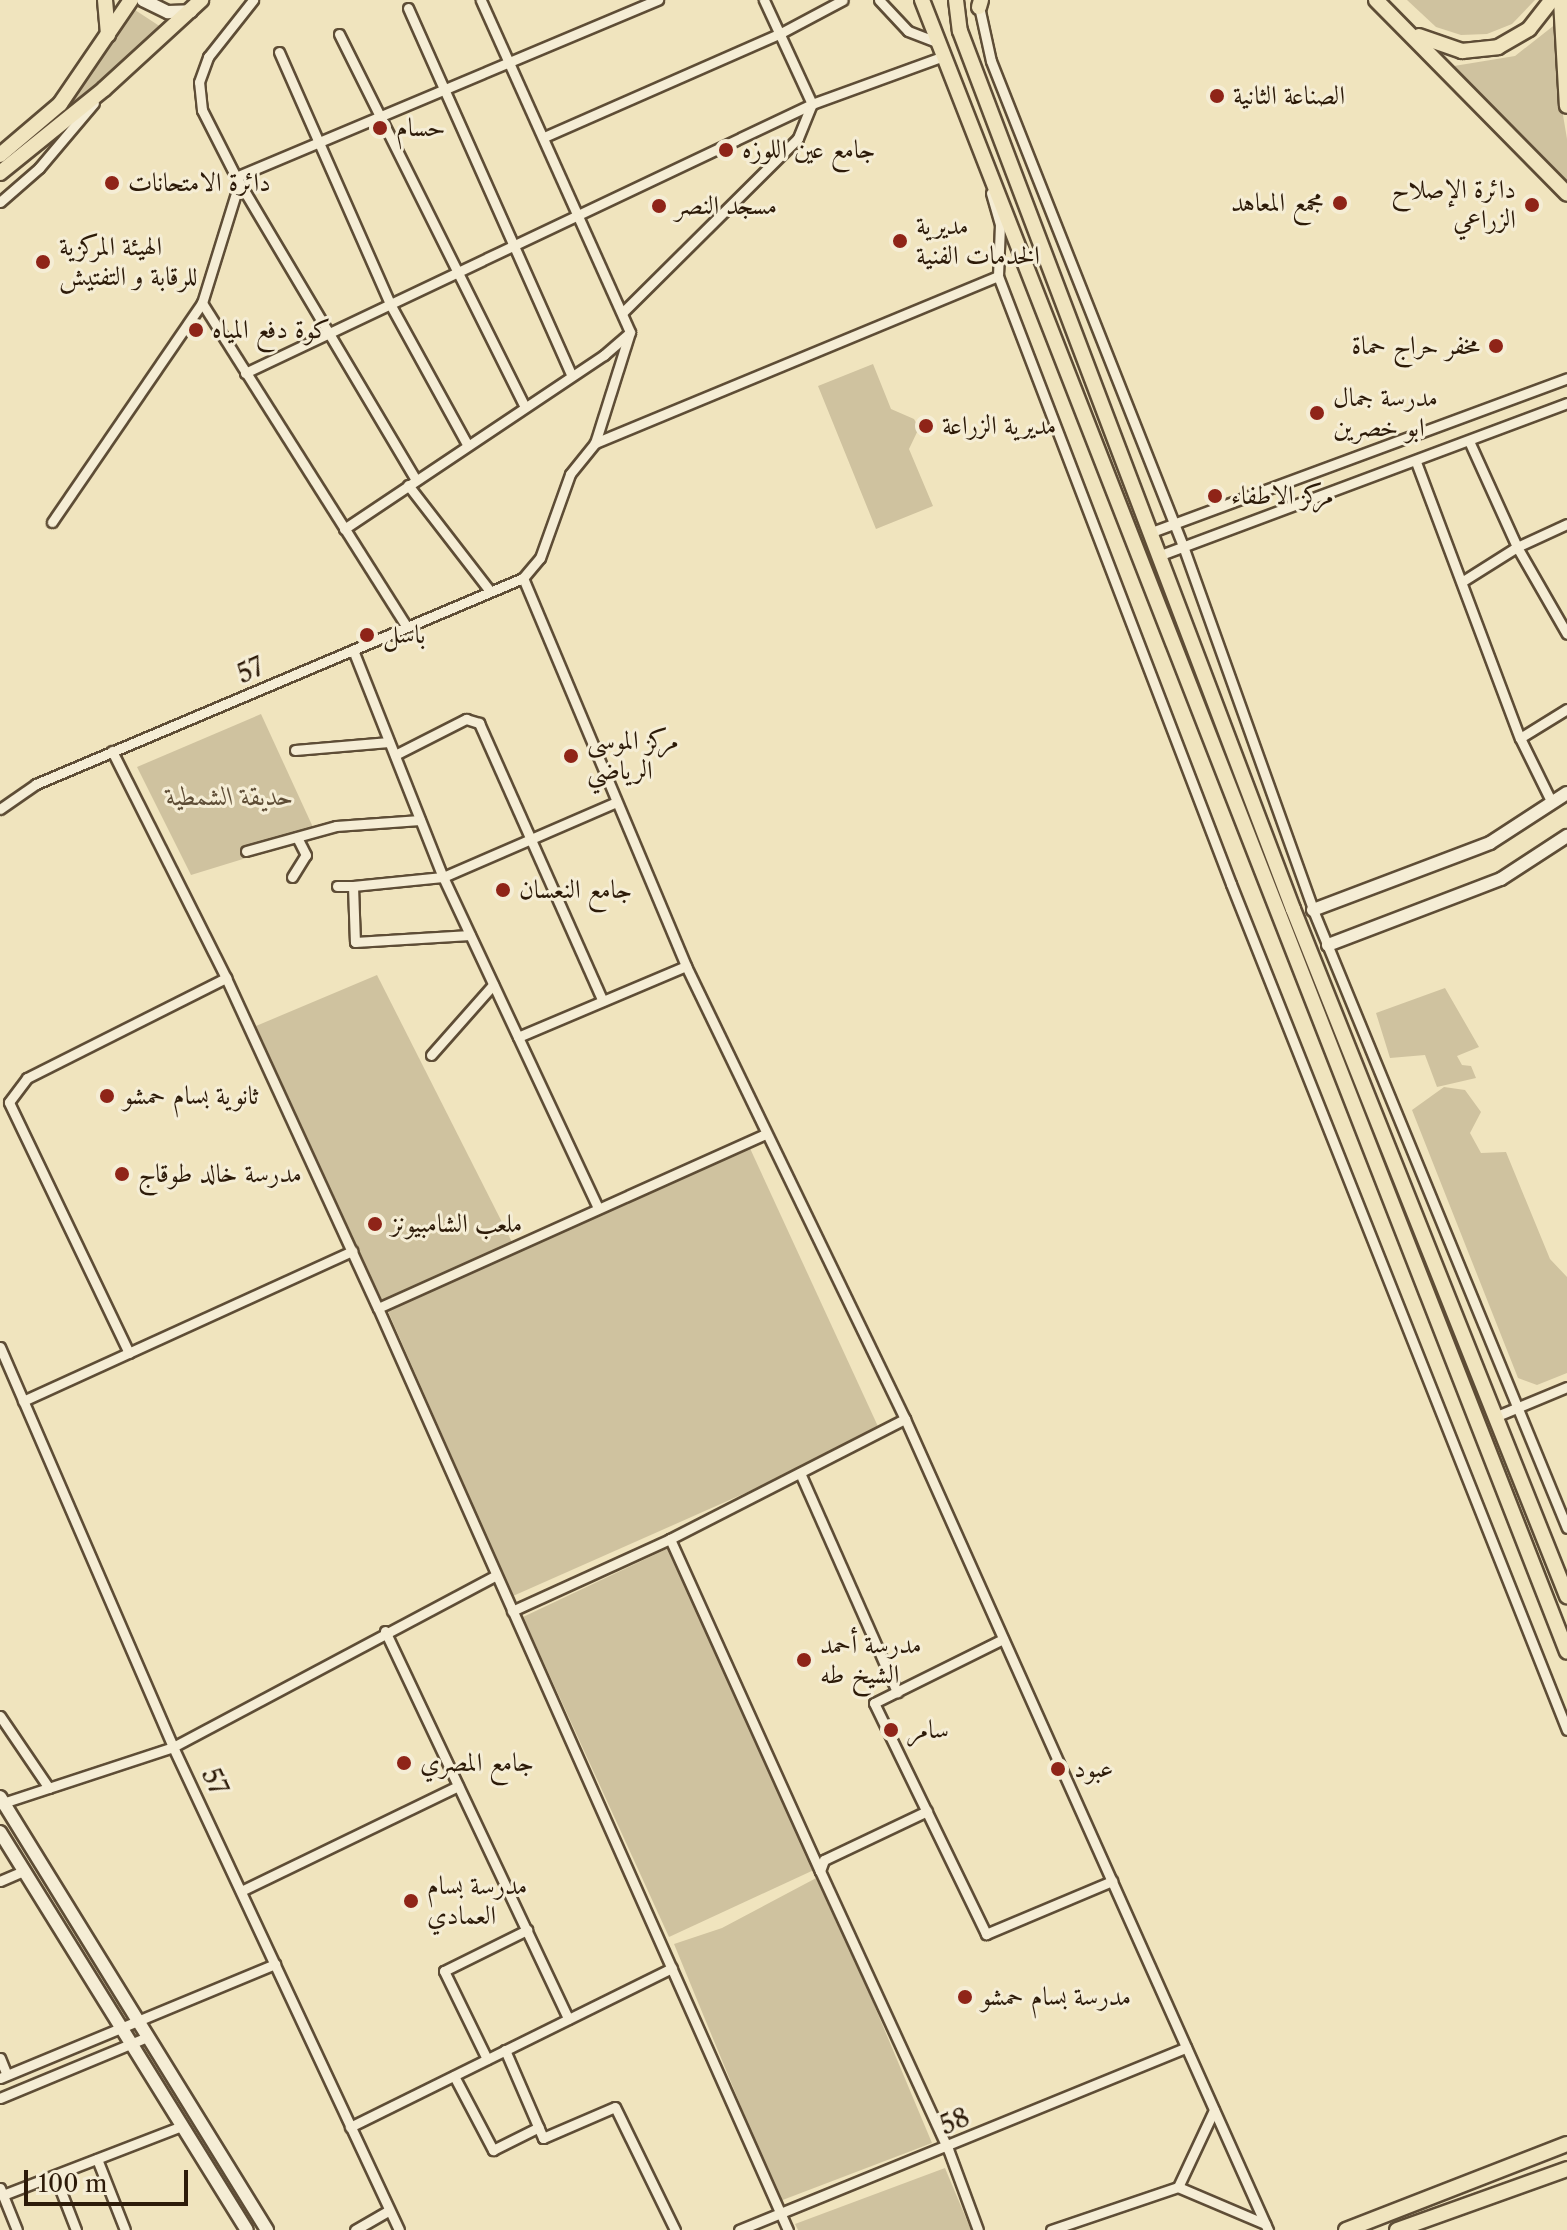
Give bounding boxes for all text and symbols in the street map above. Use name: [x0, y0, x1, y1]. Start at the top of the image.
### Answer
place label: الصناعة الثانية: [1233, 80, 1345, 112]
marker: الصناعة الثانية: [1208, 87, 1226, 105]
place label: حسام: [396, 112, 446, 144]
marker: حسام: [371, 119, 389, 137]
place label: جامع عين اللوزه: [742, 134, 875, 166]
marker: جامع عين اللوزه: [717, 141, 735, 159]
place label: دائرة الامتحانات: [128, 167, 271, 199]
marker: دائرة الامتحانات: [103, 174, 121, 192]
place label: دائرة الإصلاح الزراعي: [1391, 174, 1516, 236]
place label: مجمع المعاهد: [1231, 187, 1324, 219]
place label: مسجد النصر: [675, 190, 777, 222]
marker: مجمع المعاهد: [1331, 194, 1349, 212]
marker: دائرة الإصلاح الزراعي: [1523, 196, 1541, 214]
marker: مسجد النصر: [650, 197, 668, 215]
place label: مديرية الخدمات الفنية: [916, 210, 1040, 272]
place label: الهيئة المركزية للرقابة و التفتيش: [59, 231, 198, 292]
marker: مديرية الخدمات الفنية: [891, 232, 909, 250]
marker: الهيئة المركزية للرقابة و التفتيش: [34, 253, 52, 271]
place label: كوة دفع المياه: [212, 314, 331, 346]
marker: كوة دفع المياه: [187, 321, 205, 339]
place label: مخفر حراج حماة: [1351, 330, 1480, 362]
marker: مخفر حراج حماة: [1487, 337, 1505, 355]
place label: مدرسة جمال ابو خصرين: [1333, 382, 1438, 444]
marker: مدرسة جمال ابو خصرين: [1308, 404, 1326, 422]
place label: مديرية الزراعة: [942, 410, 1056, 442]
marker: مديرية الزراعة: [917, 417, 935, 435]
place label: مركز الاطفاء: [1231, 480, 1334, 512]
marker: مركز الاطفاء: [1206, 487, 1224, 505]
place label: باسل: [383, 619, 425, 651]
marker: باسل: [358, 626, 376, 644]
street label: 57: [232, 651, 270, 691]
place label: مركز الموسى الرياضي: [587, 725, 679, 786]
marker: مركز الموسى الرياضي: [562, 747, 580, 765]
park label: حديقة الشمطية: [166, 781, 294, 813]
place label: جامع النعسان: [519, 874, 632, 906]
marker: جامع النعسان: [494, 881, 512, 899]
place label: ثانوية بسام حمشو: [123, 1080, 259, 1112]
marker: ثانوية بسام حمشو: [98, 1087, 116, 1105]
place label: مدرسة خالد طوقاج: [138, 1158, 302, 1190]
marker: مدرسة خالد طوقاج: [113, 1165, 131, 1183]
place label: ملعب الشامبيونز: [391, 1208, 522, 1240]
marker: ملعب الشامبيونز: [366, 1215, 384, 1233]
place label: مدرسة أحمد الشيخ طه: [820, 1629, 922, 1690]
marker: مدرسة أحمد الشيخ طه: [795, 1651, 813, 1669]
place label: سامر: [907, 1714, 949, 1746]
marker: سامر: [882, 1721, 900, 1739]
place label: جامع المصري: [420, 1747, 534, 1779]
place label: عبود: [1074, 1753, 1113, 1785]
marker: جامع المصري: [395, 1754, 413, 1772]
marker: عبود: [1049, 1760, 1067, 1778]
street label: 57: [194, 1763, 234, 1801]
place label: مدرسة بسام العمادي: [427, 1870, 527, 1932]
marker: مدرسة بسام العمادي: [402, 1892, 420, 1910]
place label: مدرسة بسام حمشو: [981, 1981, 1131, 2013]
marker: مدرسة بسام حمشو: [956, 1988, 974, 2006]
street label: 58: [935, 2102, 975, 2142]
scale bar: [28, 2154, 192, 2204]
text: 100 m: [38, 2169, 107, 2198]

